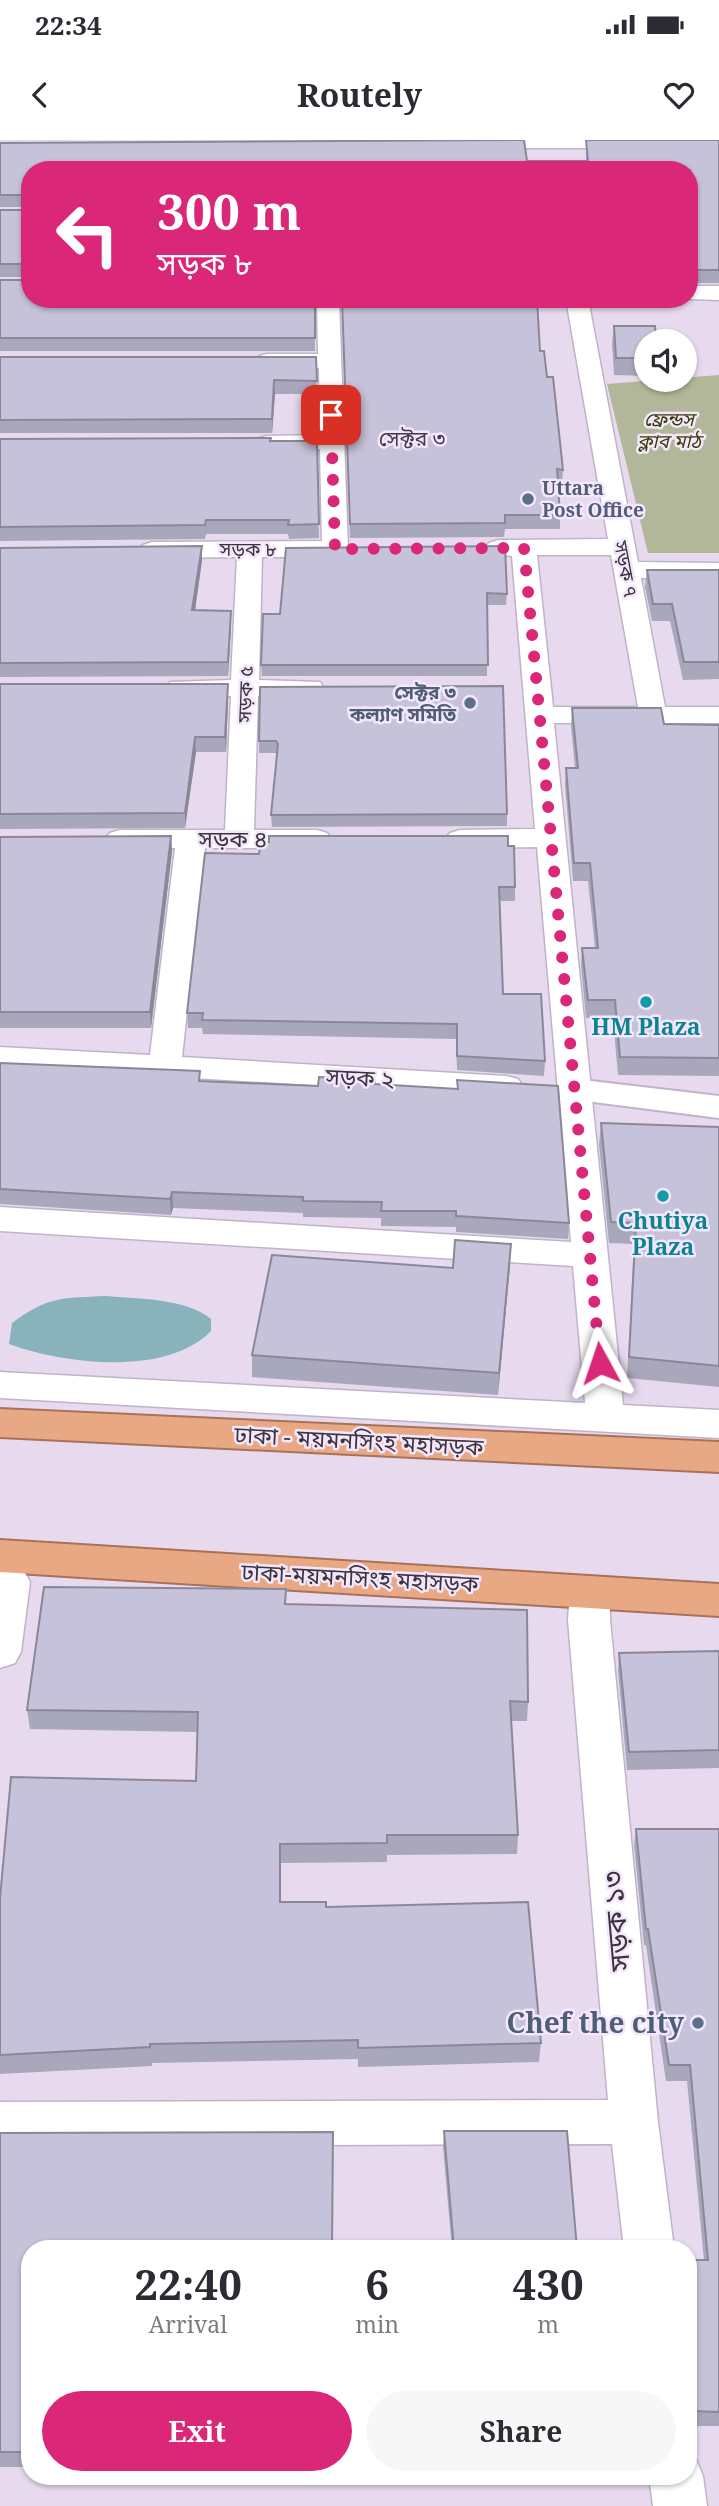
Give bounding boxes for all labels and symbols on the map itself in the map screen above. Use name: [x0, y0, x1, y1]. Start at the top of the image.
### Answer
pin: [301, 385, 361, 445]
park label: ফ্রেন্ডস ক্লাব মাঠ: [637, 406, 704, 454]
district label: সেক্টর ৩: [379, 424, 445, 452]
place label: Uttara Post Office: [542, 475, 644, 523]
marker: Uttara Post Office: [520, 491, 536, 507]
street label: সড়ক ৮: [219, 536, 276, 562]
street label: সড়ক ৭: [608, 538, 644, 599]
street label: সড়ক ৫: [231, 665, 259, 724]
place label: সেক্টর ৩ কল্যাণ সমিতি: [349, 679, 457, 727]
marker: সেক্টর ৩ কল্যাণ সমিতি: [462, 695, 478, 711]
street label: সড়ক ৪: [198, 822, 267, 854]
marker: HM Plaza: [638, 994, 654, 1010]
place label: HM Plaza: [591, 1010, 701, 1042]
street label: সড়ক ২: [324, 1059, 396, 1095]
marker: Chutiya Plaza: [655, 1188, 671, 1204]
place label: Chutiya Plaza: [618, 1204, 708, 1262]
position arrow: [563, 1326, 637, 1400]
street label: ঢাকা - ময়মনসিংহ মহাসড়ক: [233, 1417, 485, 1463]
street label: ঢাকা-ময়মনসিংহ মহাসড়ক: [240, 1555, 480, 1599]
street label: সড়ক ১৩: [592, 1869, 638, 1974]
place label: Chef the city: [506, 2003, 685, 2041]
marker: Chef the city: [690, 2015, 706, 2031]

